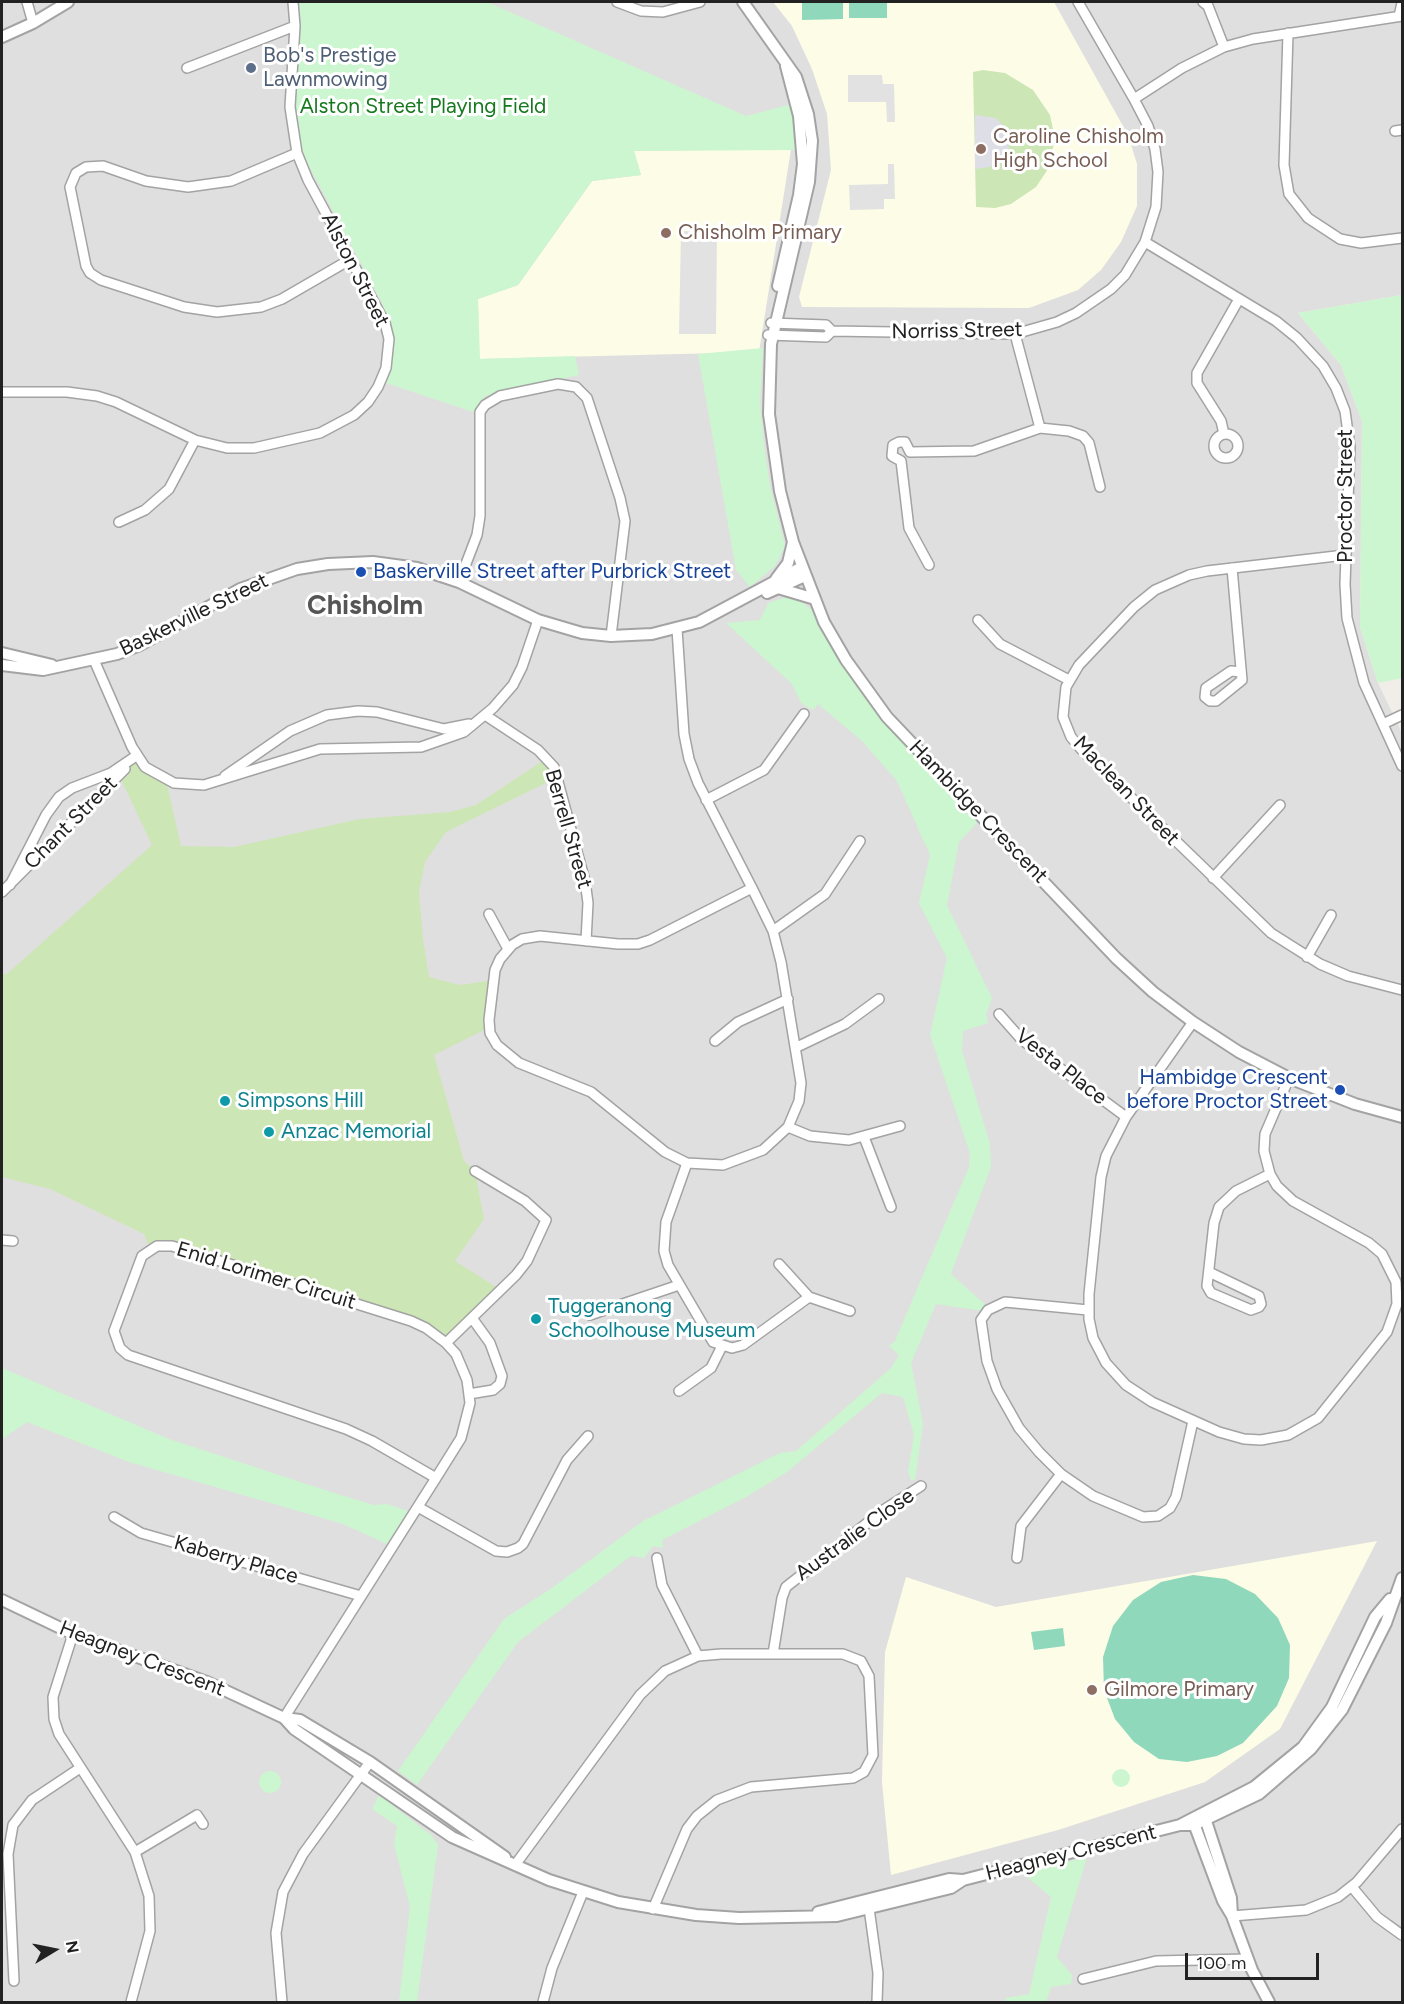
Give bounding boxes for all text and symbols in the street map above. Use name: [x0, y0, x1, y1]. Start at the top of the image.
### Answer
place label: Bob's Prestige Lawnmowing: [263, 43, 397, 93]
marker: Bob's Prestige Lawnmowing: [244, 61, 258, 75]
park label: Alston Street Playing Field: [300, 94, 546, 120]
place label: Caroline Chisholm High School: [993, 124, 1164, 174]
marker: Caroline Chisholm High School: [974, 142, 988, 156]
street label: Alston Street: [316, 209, 394, 331]
place label: Chisholm Primary: [678, 220, 842, 246]
marker: Chisholm Primary: [659, 226, 673, 240]
street label: Norriss Street: [891, 317, 1023, 345]
street label: Proctor Street: [1333, 429, 1359, 563]
place label: Baskerville Street after Purbrick Street: [373, 559, 731, 585]
marker: Baskerville Street after Purbrick Street: [354, 565, 368, 579]
street label: Baskerville Street: [116, 568, 272, 662]
district label: Chisholm: [307, 590, 423, 622]
street label: Maclean Street: [1067, 731, 1185, 851]
street label: Hambidge Crescent: [903, 735, 1053, 889]
street label: Berrell Street: [539, 766, 597, 892]
street label: Chant Street: [19, 771, 123, 875]
street label: Vesta Place: [1010, 1023, 1112, 1111]
place label: Hambidge Crescent before Proctor Street: [1127, 1065, 1328, 1115]
marker: Hambidge Crescent before Proctor Street: [1333, 1083, 1347, 1097]
place label: Simpsons Hill: [237, 1088, 364, 1114]
marker: Simpsons Hill: [218, 1094, 232, 1108]
place label: Anzac Memorial: [281, 1119, 431, 1145]
marker: Anzac Memorial: [262, 1125, 276, 1139]
street label: Enid Lorimer Circuit: [173, 1237, 359, 1315]
place label: Tuggeranong Schoolhouse Museum: [548, 1294, 755, 1344]
marker: Tuggeranong Schoolhouse Museum: [529, 1312, 543, 1326]
street label: Australie Close: [791, 1483, 919, 1587]
street label: Kaberry Place: [171, 1530, 301, 1590]
street label: Heagney Crescent: [56, 1616, 228, 1702]
place label: Gilmore Primary: [1104, 1677, 1254, 1703]
marker: Gilmore Primary: [1085, 1683, 1099, 1697]
street label: Heagney Crescent: [983, 1820, 1159, 1886]
north arrow: [24, 1920, 84, 1980]
text: N: [62, 1939, 83, 1955]
scale bar: [1188, 1941, 1322, 1979]
text: 100 m: [1196, 1952, 1246, 1974]

